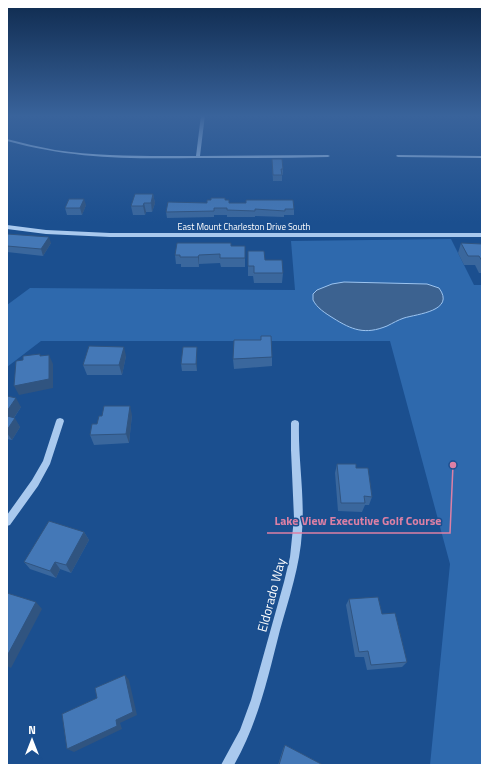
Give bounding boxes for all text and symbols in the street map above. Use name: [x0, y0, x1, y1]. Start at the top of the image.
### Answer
street label: East Mount Charleston Drive South: [178, 220, 311, 233]
callout: Lake View Executive Golf Course: [267, 509, 450, 533]
text: Lake View Executive Golf Course: [275, 511, 442, 530]
street label: Eldorado Way: [252, 556, 290, 634]
north arrow: [12, 720, 52, 760]
text: N: [28, 722, 36, 738]

